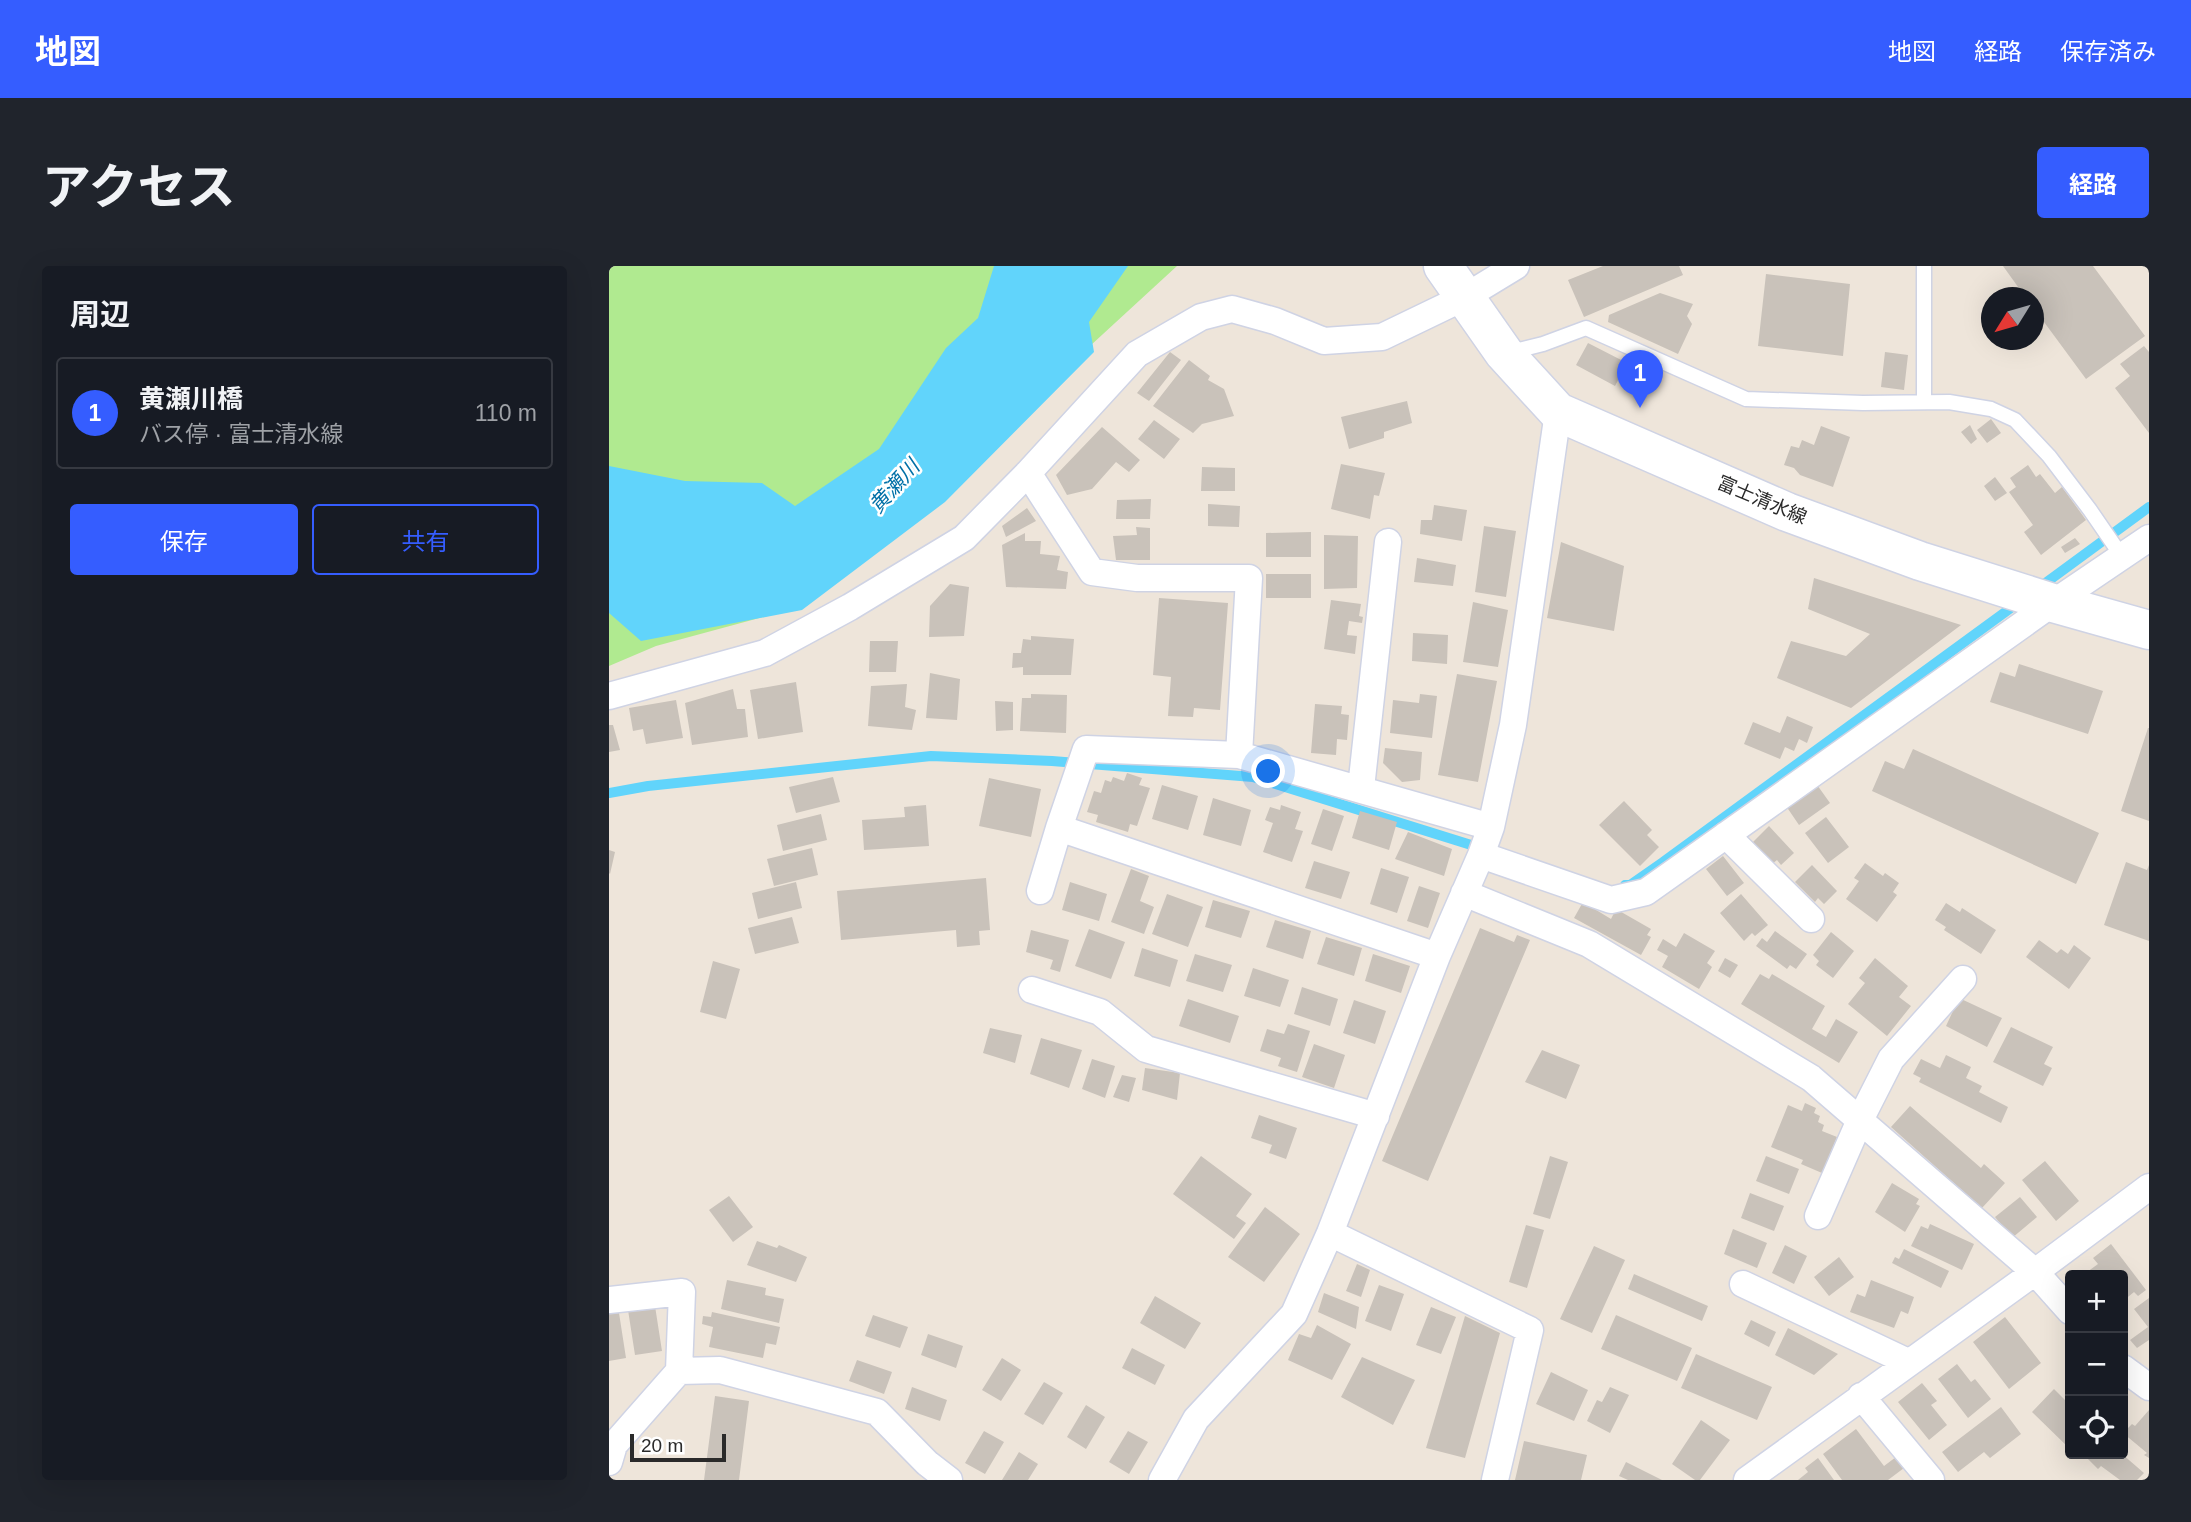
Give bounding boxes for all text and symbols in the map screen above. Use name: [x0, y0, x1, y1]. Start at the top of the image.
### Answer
text: 地図: [35, 33, 101, 70]
text: 地図: [1888, 38, 1936, 65]
text: 経路: [1974, 38, 2022, 65]
text: 保存済み: [2060, 38, 2156, 65]
button: 経路: [2037, 147, 2149, 218]
text: アクセス: [42, 160, 236, 214]
north arrow: [1981, 287, 2044, 350]
text: 周辺: [70, 298, 130, 331]
pin: 1: [1617, 350, 1663, 408]
text: 黄瀬川橋: [139, 384, 243, 414]
text: 1: [89, 400, 101, 426]
text: 110 m: [475, 400, 537, 426]
text: バス停 · 富士清水線: [139, 421, 343, 447]
water label: 黄瀬川: [864, 453, 925, 517]
street label: 富士清水線: [1714, 472, 1810, 528]
button: 保存: [70, 504, 298, 575]
button: 共有: [312, 504, 539, 575]
your location: [1251, 754, 1285, 788]
map controls: [2065, 1270, 2128, 1459]
button: +: [2065, 1270, 2128, 1333]
button: −: [2065, 1333, 2128, 1396]
button: locate: [2065, 1396, 2128, 1459]
scale bar: [630, 1431, 726, 1463]
text: 20 m: [641, 1435, 683, 1456]

